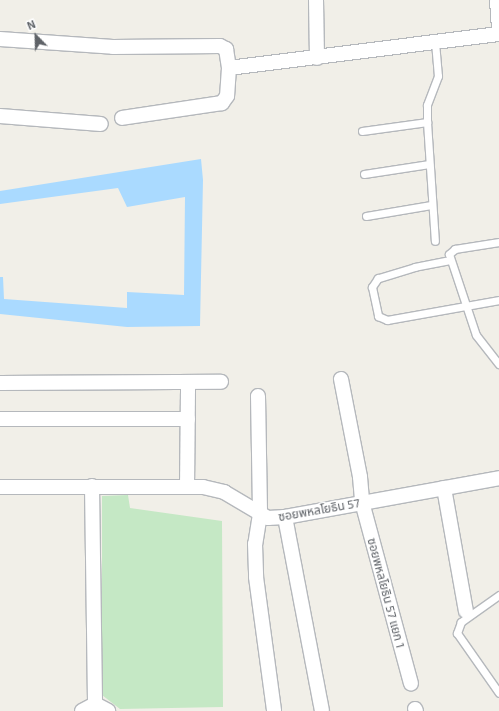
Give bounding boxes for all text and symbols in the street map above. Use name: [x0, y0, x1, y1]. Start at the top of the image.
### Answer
north arrow: [16, 16, 56, 56]
text: N: [25, 17, 37, 32]
street label: ซอยพหลโยธิน 57: [277, 496, 361, 524]
street label: ซอยพหลโยธิน 57 แยก 1: [364, 536, 408, 650]

